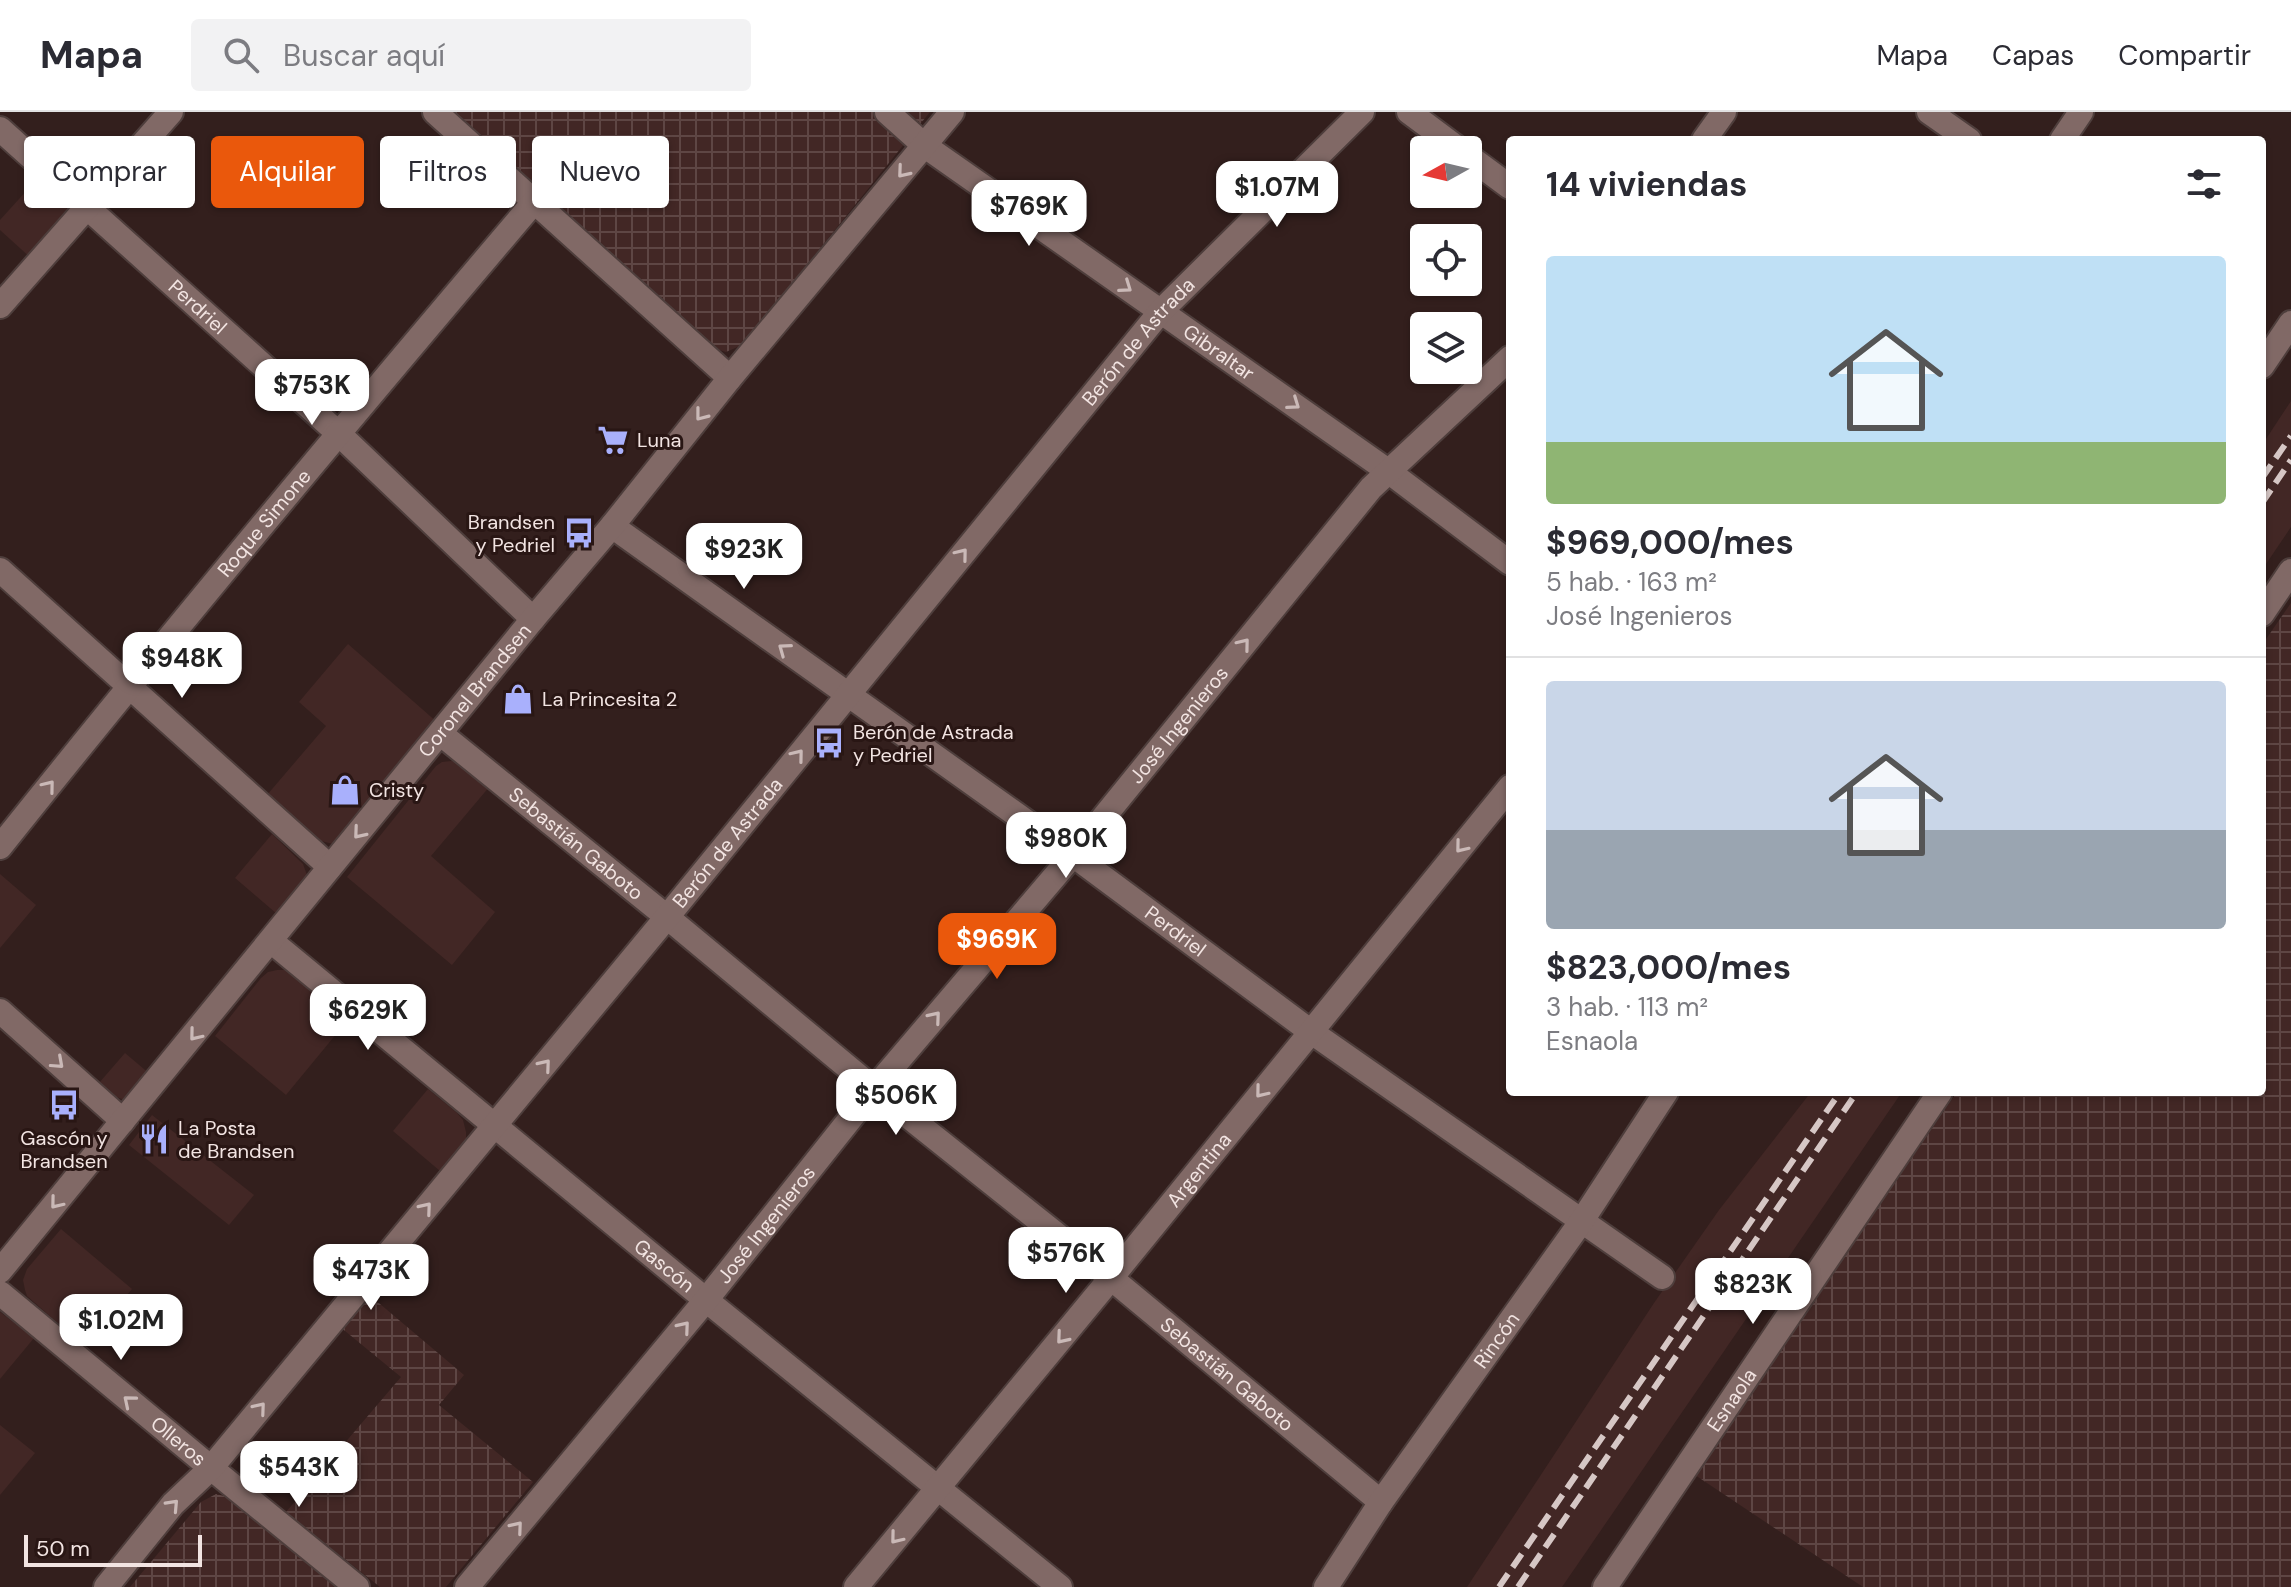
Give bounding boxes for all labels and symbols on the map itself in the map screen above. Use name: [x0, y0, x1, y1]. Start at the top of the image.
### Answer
north arrow: [1410, 136, 1482, 208]
pin: $1.07M: [1212, 161, 1342, 229]
one-way arrow: [898, 163, 913, 177]
pin: $769K: [973, 180, 1085, 248]
street label: Berón de Astrada: [1076, 272, 1200, 411]
street label: Perdriel: [163, 274, 233, 340]
one-way arrow: [1118, 277, 1132, 292]
street label: Gibraltar: [1178, 318, 1260, 386]
pin: $753K: [256, 359, 368, 427]
one-way arrow: [1285, 394, 1299, 409]
one-way arrow: [696, 406, 710, 421]
supermarket icon: Luna: [596, 423, 630, 457]
place label: Luna: [637, 427, 681, 453]
street label: Roque Simone: [212, 464, 317, 582]
place label: Brandsen y Pedriel: [468, 509, 555, 558]
bus stop icon: Brandsen y Pedriel: [562, 516, 596, 550]
pin: $923K: [688, 523, 800, 591]
one-way arrow: [952, 548, 967, 563]
street label: Coronel Brandsen: [412, 618, 537, 762]
pin: $948K: [126, 632, 238, 700]
one-way arrow: [1234, 639, 1249, 653]
one-way arrow: [778, 644, 792, 659]
street label: José Ingenieros: [1123, 661, 1234, 789]
shop icon: La Princesita 2: [501, 682, 535, 716]
place label: La Princesita 2: [542, 686, 677, 712]
place label: Berón de Astrada y Pedriel: [853, 719, 1014, 768]
bus stop icon: Berón de Astrada y Pedriel: [812, 726, 846, 760]
one-way arrow: [788, 750, 803, 764]
street label: Berón de Astrada: [667, 772, 788, 913]
shop icon: Cristy: [328, 773, 362, 807]
place label: Cristy: [369, 777, 424, 803]
one-way arrow: [39, 780, 53, 795]
street label: Sebastián Gaboto: [504, 781, 649, 906]
pin: $980K: [1010, 812, 1122, 880]
one-way arrow: [354, 824, 369, 838]
one-way arrow: [1456, 838, 1470, 853]
street label: Perdriel: [1140, 900, 1211, 962]
pin: $969K: [941, 913, 1053, 981]
pin: $629K: [312, 984, 424, 1052]
one-way arrow: [926, 1011, 940, 1026]
one-way arrow: [190, 1025, 204, 1040]
one-way arrow: [49, 1053, 64, 1068]
one-way arrow: [535, 1060, 550, 1074]
pin: $506K: [840, 1069, 952, 1137]
one-way arrow: [1256, 1083, 1270, 1098]
bus stop icon: Gascón y Brandsen: [47, 1088, 81, 1122]
place label: La Posta de Brandsen: [178, 1115, 294, 1164]
restaurant icon: La Posta de Brandsen: [137, 1122, 171, 1156]
place label: Gascón y Brandsen: [20, 1125, 108, 1174]
street label: Argentina: [1161, 1127, 1237, 1213]
street label: José Ingenieros: [711, 1160, 821, 1289]
one-way arrow: [51, 1194, 66, 1208]
one-way arrow: [416, 1203, 431, 1217]
pin: $576K: [1010, 1227, 1122, 1295]
street label: Gascón: [629, 1233, 700, 1298]
pin: $473K: [315, 1244, 427, 1312]
pin: $823K: [1697, 1258, 1809, 1326]
pin: $1.02M: [56, 1294, 186, 1362]
street label: Rincón: [1468, 1307, 1525, 1373]
street label: Sebastián Gaboto: [1155, 1311, 1299, 1437]
one-way arrow: [674, 1322, 689, 1337]
one-way arrow: [1057, 1328, 1072, 1343]
street label: Esnaola: [1701, 1363, 1762, 1437]
one-way arrow: [124, 1396, 138, 1411]
one-way arrow: [250, 1403, 265, 1418]
street label: Olleros: [145, 1410, 212, 1472]
pin: $543K: [243, 1441, 355, 1509]
one-way arrow: [164, 1499, 178, 1514]
one-way arrow: [507, 1522, 522, 1536]
one-way arrow: [891, 1529, 906, 1543]
scale bar: [24, 1531, 202, 1567]

